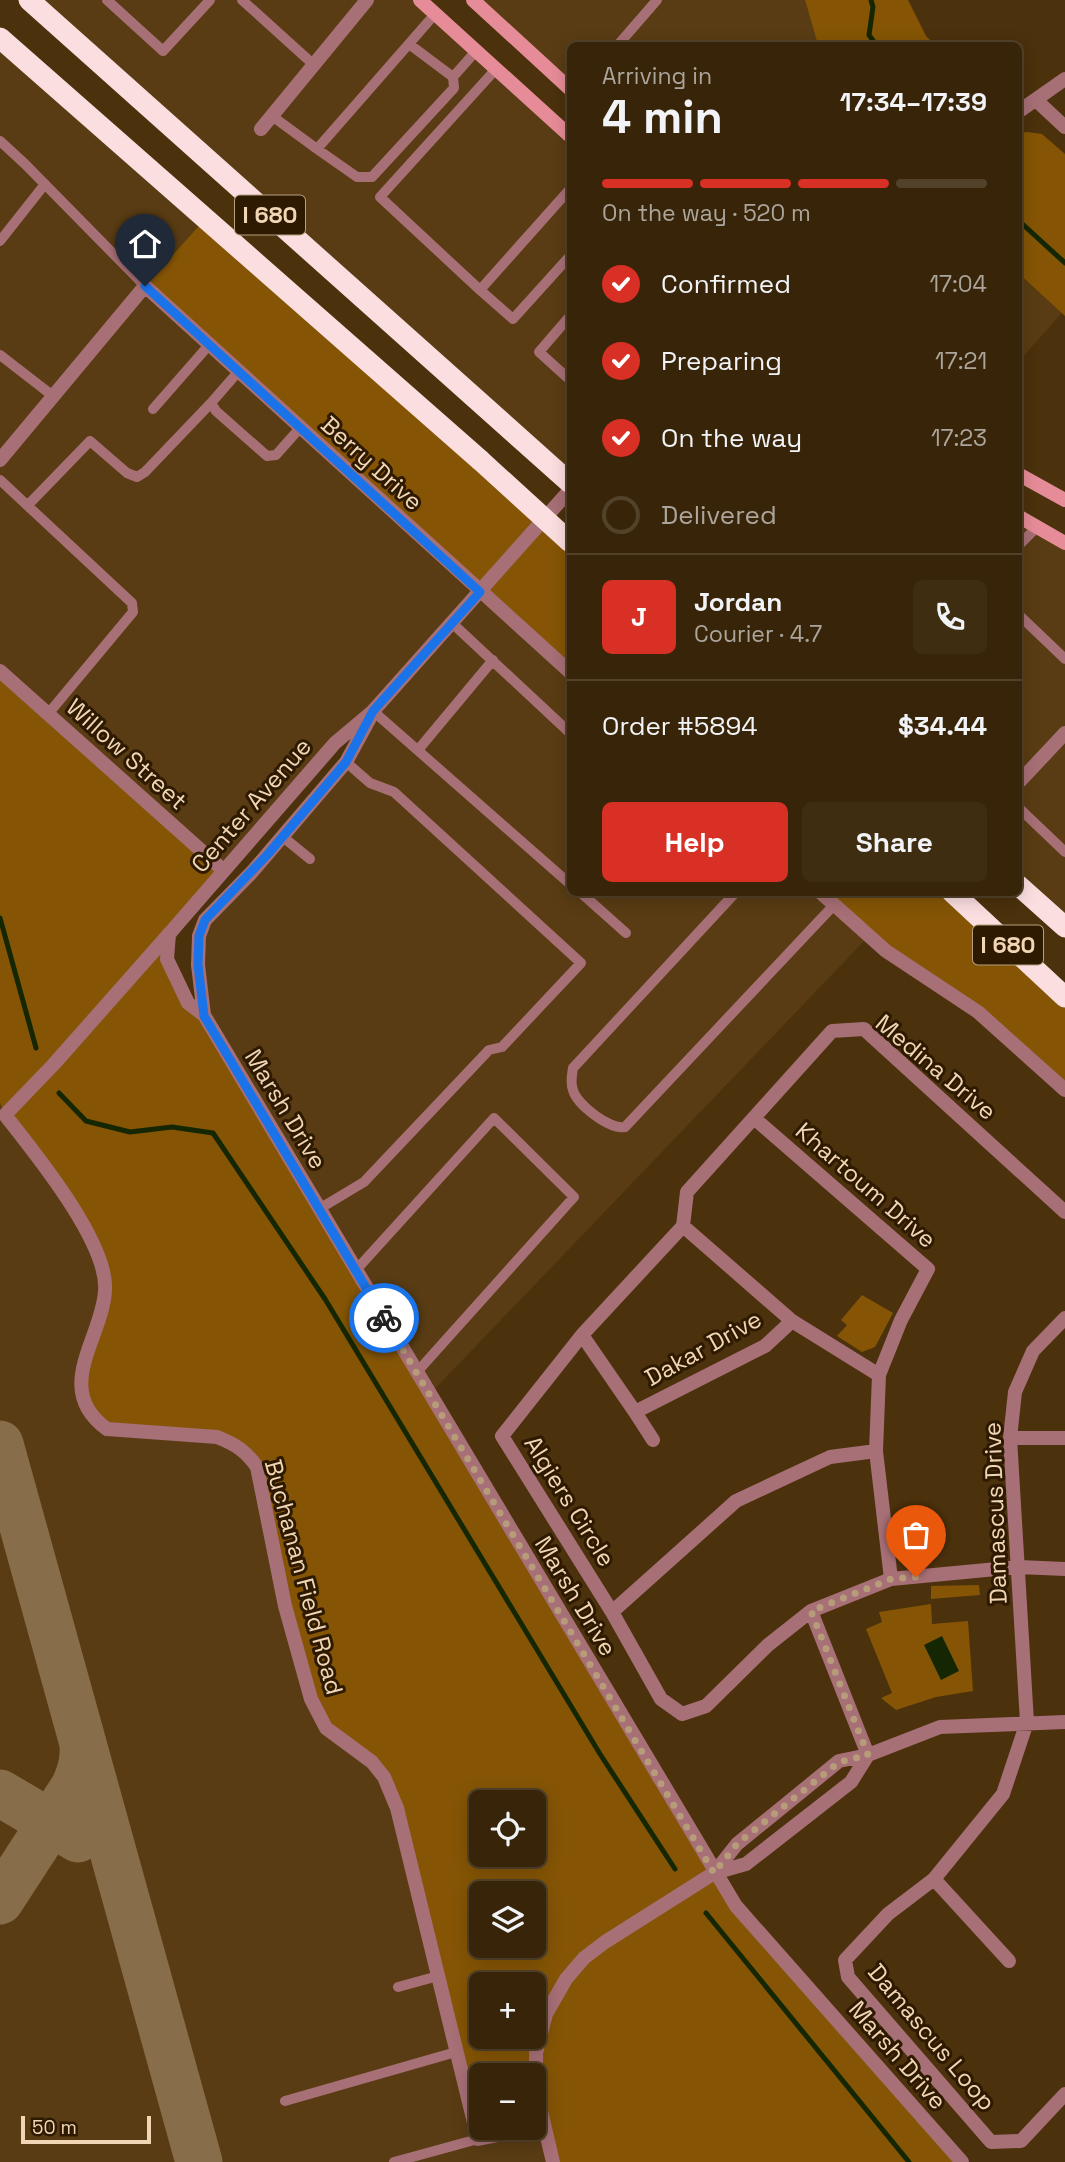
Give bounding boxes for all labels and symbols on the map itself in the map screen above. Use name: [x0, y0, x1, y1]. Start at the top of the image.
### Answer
road number: I 680: [235, 196, 305, 234]
pin: [115, 214, 175, 286]
street label: Berry Drive: [315, 409, 429, 517]
street label: Willow Street: [60, 692, 194, 816]
street label: Center Avenue: [184, 731, 318, 879]
road number: I 680: [973, 926, 1043, 964]
street label: Medina Drive: [869, 1007, 1003, 1127]
street label: Marsh Drive: [238, 1043, 334, 1175]
street label: Khartoum Drive: [789, 1115, 943, 1255]
courier: [349, 1283, 419, 1353]
street label: Dakar Drive: [639, 1303, 767, 1393]
street label: Damascus Drive: [976, 1421, 1014, 1605]
street label: Algiers Circle: [518, 1430, 622, 1572]
street label: Buchanan Field Road: [258, 1456, 350, 1698]
pin: [886, 1505, 946, 1577]
street label: Marsh Drive: [528, 1530, 624, 1662]
street label: Damascus Loop: [861, 1957, 1003, 2117]
street label: Marsh Drive: [842, 1994, 954, 2116]
scale bar: [21, 2113, 150, 2145]

